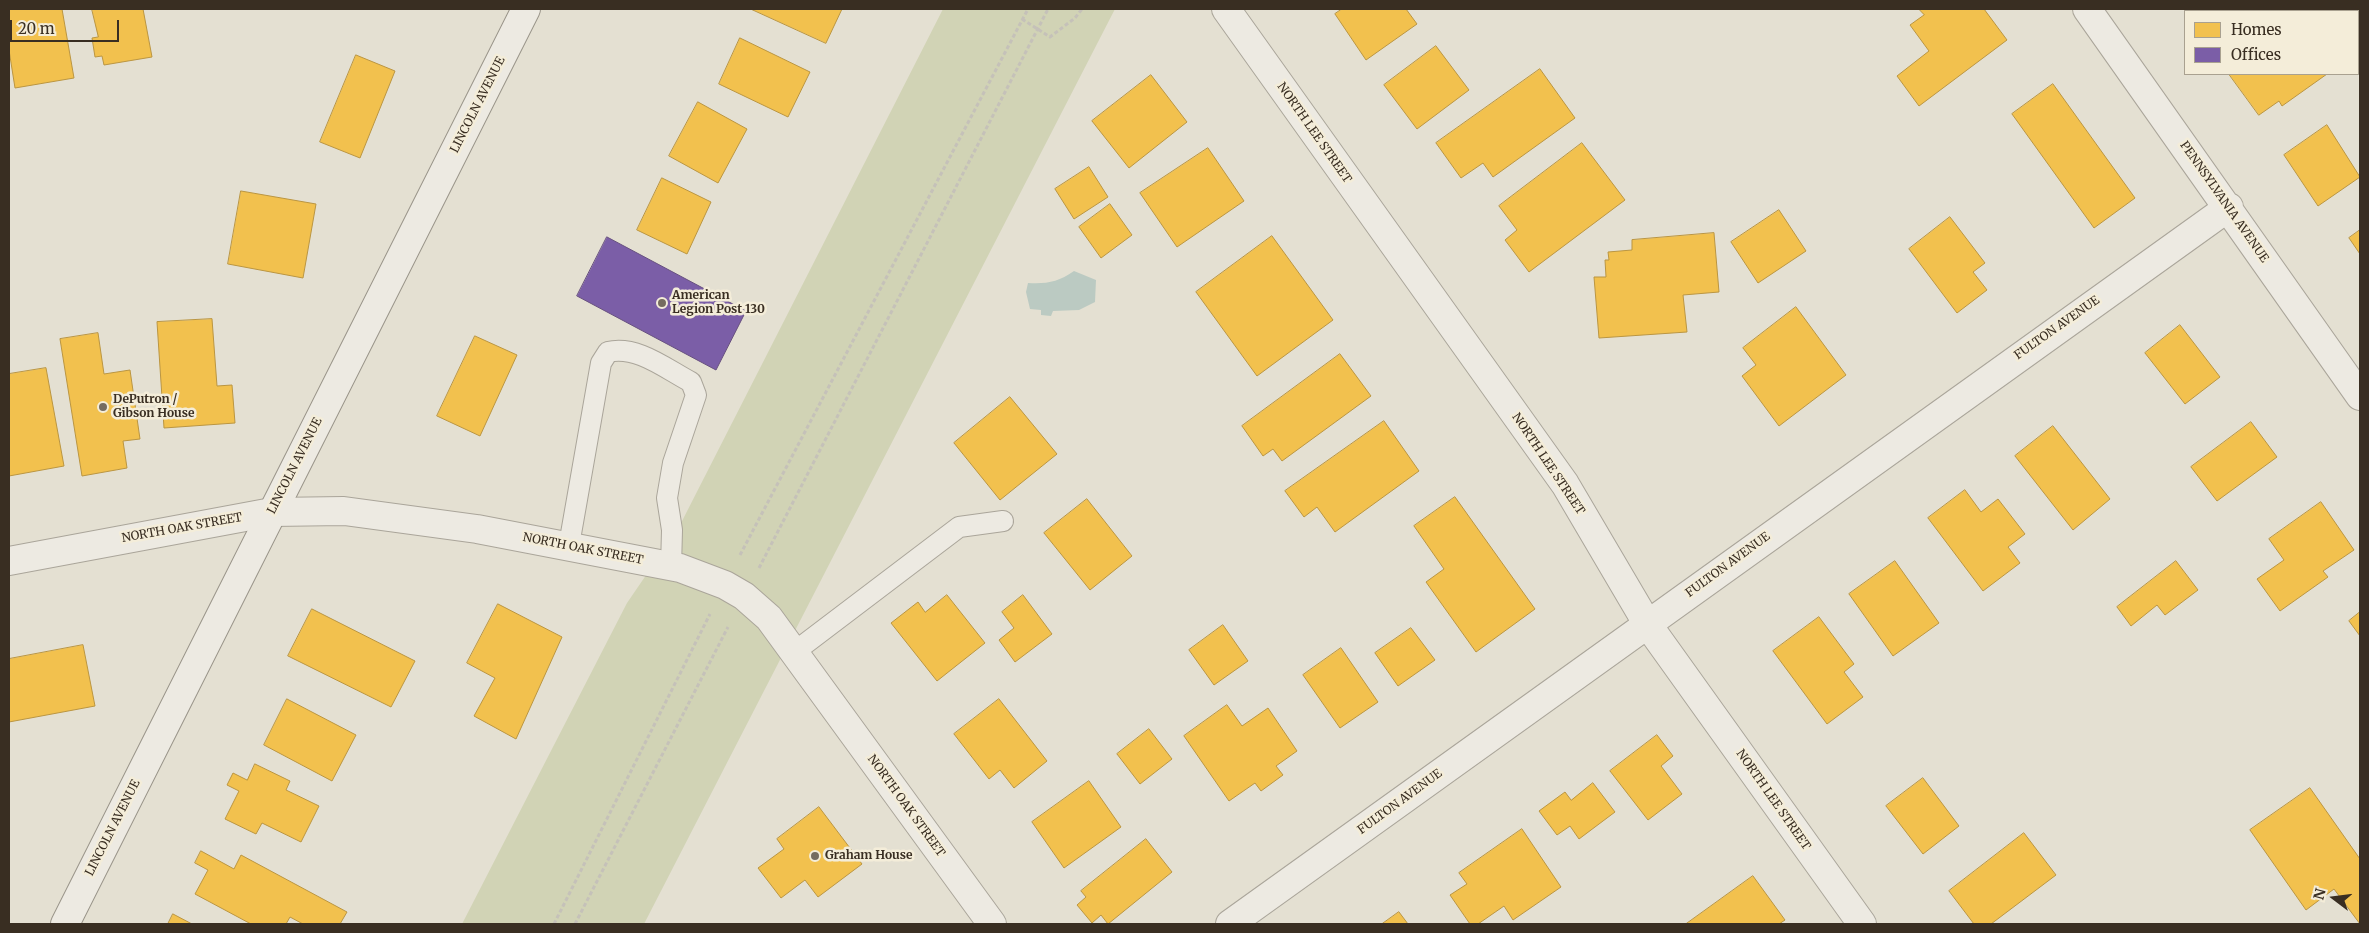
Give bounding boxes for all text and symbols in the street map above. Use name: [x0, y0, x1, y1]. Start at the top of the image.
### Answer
scale bar: [12, 10, 121, 42]
legend: [2184, 10, 2359, 75]
text: 20 m: [18, 19, 55, 38]
text: Homes: [2231, 20, 2282, 39]
text: Offices: [2231, 45, 2281, 64]
street label: LINCOLN AVENUE: [448, 55, 508, 155]
street label: NORTH LEE STREET: [1274, 80, 1354, 186]
street label: PENNSYLVANIA AVENUE: [2177, 139, 2271, 265]
place label: American Legion Post 130: [672, 289, 765, 317]
street label: FULTON AVENUE: [2012, 293, 2102, 363]
marker: American Legion Post 130: [656, 297, 668, 309]
place label: DePutron / Gibson House: [113, 393, 194, 421]
marker: DePutron / Gibson House: [97, 401, 109, 413]
street label: NORTH LEE STREET: [1509, 410, 1587, 518]
street label: LINCOLN AVENUE: [265, 416, 325, 516]
street label: NORTH OAK STREET: [121, 510, 243, 546]
street label: NORTH OAK STREET: [522, 530, 644, 568]
street label: FULTON AVENUE: [1683, 530, 1773, 600]
street label: NORTH LEE STREET: [1733, 747, 1813, 853]
street label: NORTH OAK STREET: [864, 752, 948, 860]
street label: FULTON AVENUE: [1355, 767, 1445, 837]
street label: LINCOLN AVENUE: [83, 778, 143, 878]
place label: Graham House: [825, 849, 912, 863]
marker: Graham House: [809, 850, 821, 862]
north arrow: [2309, 873, 2359, 923]
text: N: [2309, 886, 2330, 902]

